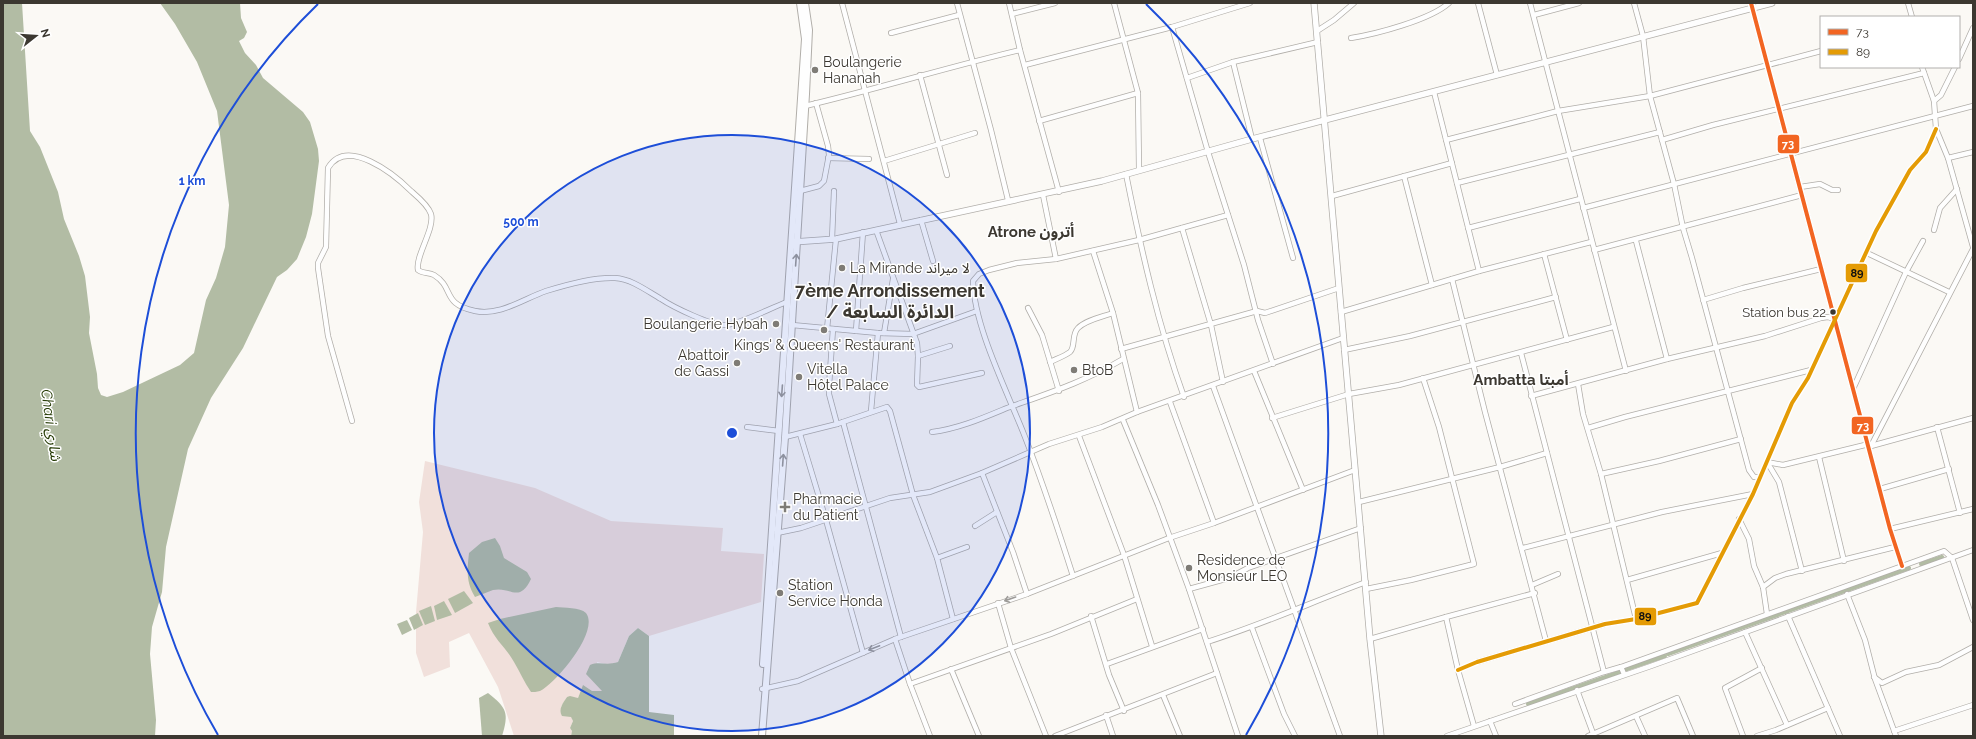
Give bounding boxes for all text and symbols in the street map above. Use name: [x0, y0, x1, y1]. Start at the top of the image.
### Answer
north arrow: [16, 16, 56, 56]
legend: [1820, 16, 1960, 68]
text: 73: [1856, 25, 1869, 39]
text: N: [38, 27, 53, 39]
text: 89: [1856, 45, 1870, 59]
place label: Boulangerie Hananah: [823, 54, 902, 86]
marker: Boulangerie Hananah: [810, 65, 820, 75]
line badge: 73: [1777, 134, 1800, 154]
text: 73: [1782, 138, 1794, 151]
text: 1 km: [179, 174, 205, 188]
text: 500 m: [503, 215, 539, 229]
district label: Atrone أترون: [988, 222, 1074, 241]
one-way arrow: [792, 254, 800, 267]
place label: La Mirande لا ميراند: [850, 260, 970, 277]
marker: La Mirande لا ميراند: [837, 263, 847, 273]
line badge: 89: [1845, 263, 1868, 283]
text: 89: [1850, 267, 1864, 280]
district label: 7ème Arrondissement / الدائرة السابعة: [795, 280, 985, 323]
place label: Station bus 22: [1742, 305, 1826, 320]
marker: Station bus 22: [1828, 307, 1838, 317]
place label: Boulangerie Hybah: [643, 316, 768, 332]
marker: Boulangerie Hybah: [771, 319, 781, 329]
marker: Kings' & Queens' Restaurant: [819, 325, 829, 335]
place label: Kings' & Queens' Restaurant: [734, 337, 915, 353]
place label: Abattoir de Gassi: [674, 347, 729, 379]
marker: Abattoir de Gassi: [732, 358, 742, 368]
place label: Vitella Hôtel Palace: [807, 361, 889, 393]
place label: BtoB: [1082, 362, 1113, 378]
marker: BtoB: [1069, 365, 1079, 375]
district label: Ambatta أمبتا: [1473, 370, 1569, 389]
marker: Vitella Hôtel Palace: [794, 372, 804, 382]
one-way arrow: [778, 384, 785, 397]
water label: Chari شاري: [35, 388, 65, 463]
line badge: 73: [1851, 416, 1874, 435]
text: 73: [1857, 420, 1869, 433]
centre of rings: [725, 426, 739, 440]
one-way arrow: [779, 454, 786, 467]
place label: Pharmacie du Patient: [793, 491, 862, 523]
marker: Pharmacie du Patient: [780, 502, 790, 512]
place label: Residence de Monsieur LEO: [1197, 552, 1287, 584]
marker: Residence de Monsieur LEO: [1184, 563, 1194, 573]
place label: Station Service Honda: [788, 577, 883, 609]
marker: Station Service Honda: [775, 588, 785, 598]
one-way arrow: [1004, 596, 1016, 604]
line badge: 89: [1634, 607, 1657, 626]
text: 89: [1638, 610, 1652, 623]
one-way arrow: [869, 645, 881, 653]

